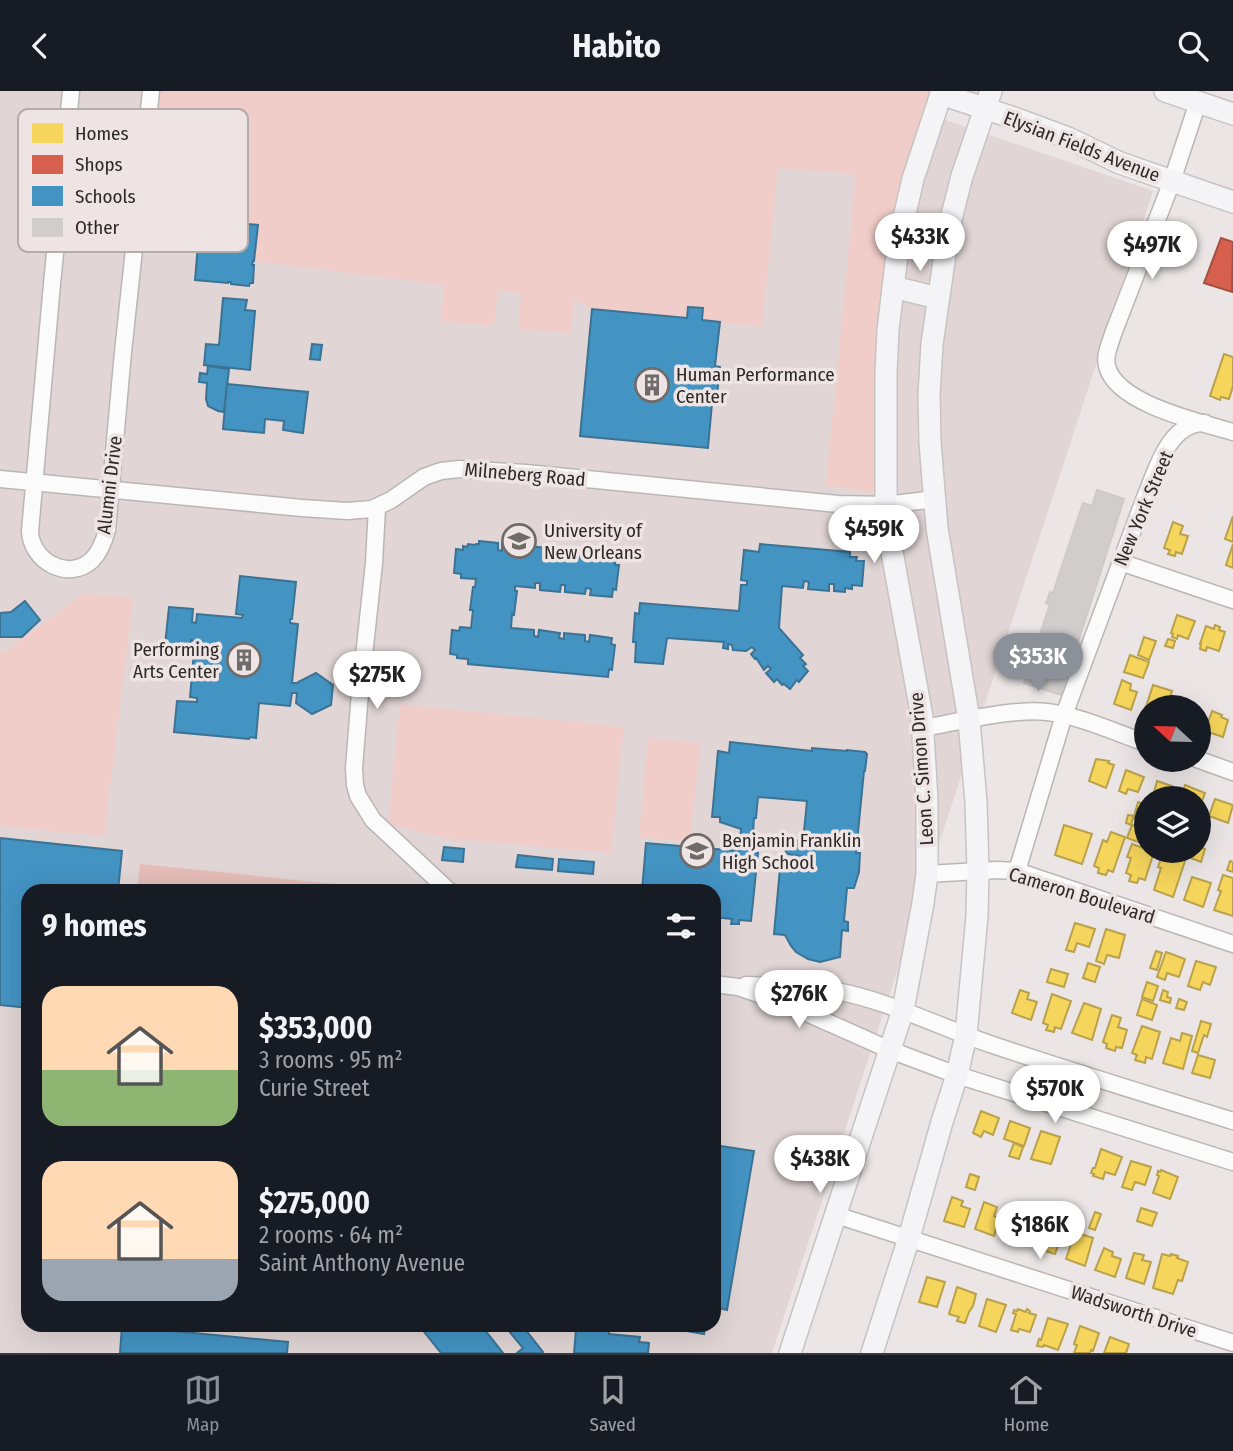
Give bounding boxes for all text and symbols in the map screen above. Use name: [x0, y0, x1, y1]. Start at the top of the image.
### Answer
icon: back: [21, 27, 59, 65]
text: Habito: [572, 27, 661, 65]
icon: search: [1174, 27, 1212, 65]
street label: Elysian Fields Avenue: [1001, 106, 1163, 187]
legend: [18, 109, 248, 252]
text: Homes: [75, 122, 129, 145]
text: Shops: [75, 153, 123, 176]
text: Schools: [75, 185, 136, 208]
pin: $433K: [871, 213, 969, 273]
text: Other: [75, 216, 120, 239]
pin: $497K: [1103, 221, 1201, 281]
text: $433K: [891, 222, 949, 250]
text: $497K: [1123, 230, 1181, 258]
place label: Human Performance Center: [676, 363, 835, 408]
building icon: Human Performance Center: [633, 366, 671, 404]
street label: Alumni Drive: [92, 434, 127, 536]
street label: New York Street: [1109, 446, 1178, 569]
street label: Milneberg Road: [464, 458, 586, 491]
pin: $459K: [825, 505, 923, 565]
text: $459K: [844, 514, 904, 542]
place label: University of New Orleans: [544, 519, 643, 564]
school or university icon: University of New Orleans: [500, 522, 538, 560]
pin: $353K: [989, 633, 1087, 693]
place label: Performing Arts Center: [133, 638, 219, 683]
building icon: Performing Arts Center: [225, 641, 263, 679]
text: $353K: [1009, 642, 1067, 670]
pin: $275K: [328, 651, 426, 711]
text: $275K: [349, 660, 405, 688]
street label: Leon C. Simon Drive: [905, 692, 938, 846]
north arrow: [1134, 695, 1211, 772]
map controls: [1134, 695, 1211, 863]
button: layers: [1134, 786, 1211, 863]
place label: Benjamin Franklin High School: [722, 829, 861, 874]
school or university icon: Benjamin Franklin High School: [678, 832, 716, 870]
street label: Cameron Boulevard: [1006, 862, 1158, 929]
icon: filters: [662, 907, 700, 945]
text: 9 homes: [42, 908, 147, 944]
pin: $276K: [750, 971, 848, 1030]
text: $276K: [771, 979, 827, 1007]
text: $353,000: [259, 1010, 372, 1046]
icon: home: [98, 1014, 182, 1098]
text: 3 rooms · 95 m²: [259, 1046, 403, 1074]
pin: $570K: [1006, 1065, 1104, 1125]
text: Curie Street: [259, 1074, 369, 1102]
text: $570K: [1026, 1074, 1084, 1102]
pin: $438K: [771, 1135, 869, 1195]
text: $438K: [790, 1144, 850, 1172]
text: $275,000: [259, 1185, 370, 1221]
icon: home: [98, 1189, 182, 1273]
pin: $186K: [991, 1201, 1089, 1261]
text: $186K: [1011, 1210, 1069, 1238]
text: 2 rooms · 64 m²: [259, 1221, 403, 1249]
text: Saint Anthony Avenue: [259, 1249, 465, 1277]
street label: Wadsworth Drive: [1068, 1280, 1200, 1343]
tab: Map: [184, 1371, 222, 1436]
tab: Saved: [590, 1371, 636, 1436]
tab: Home: [1004, 1371, 1049, 1436]

